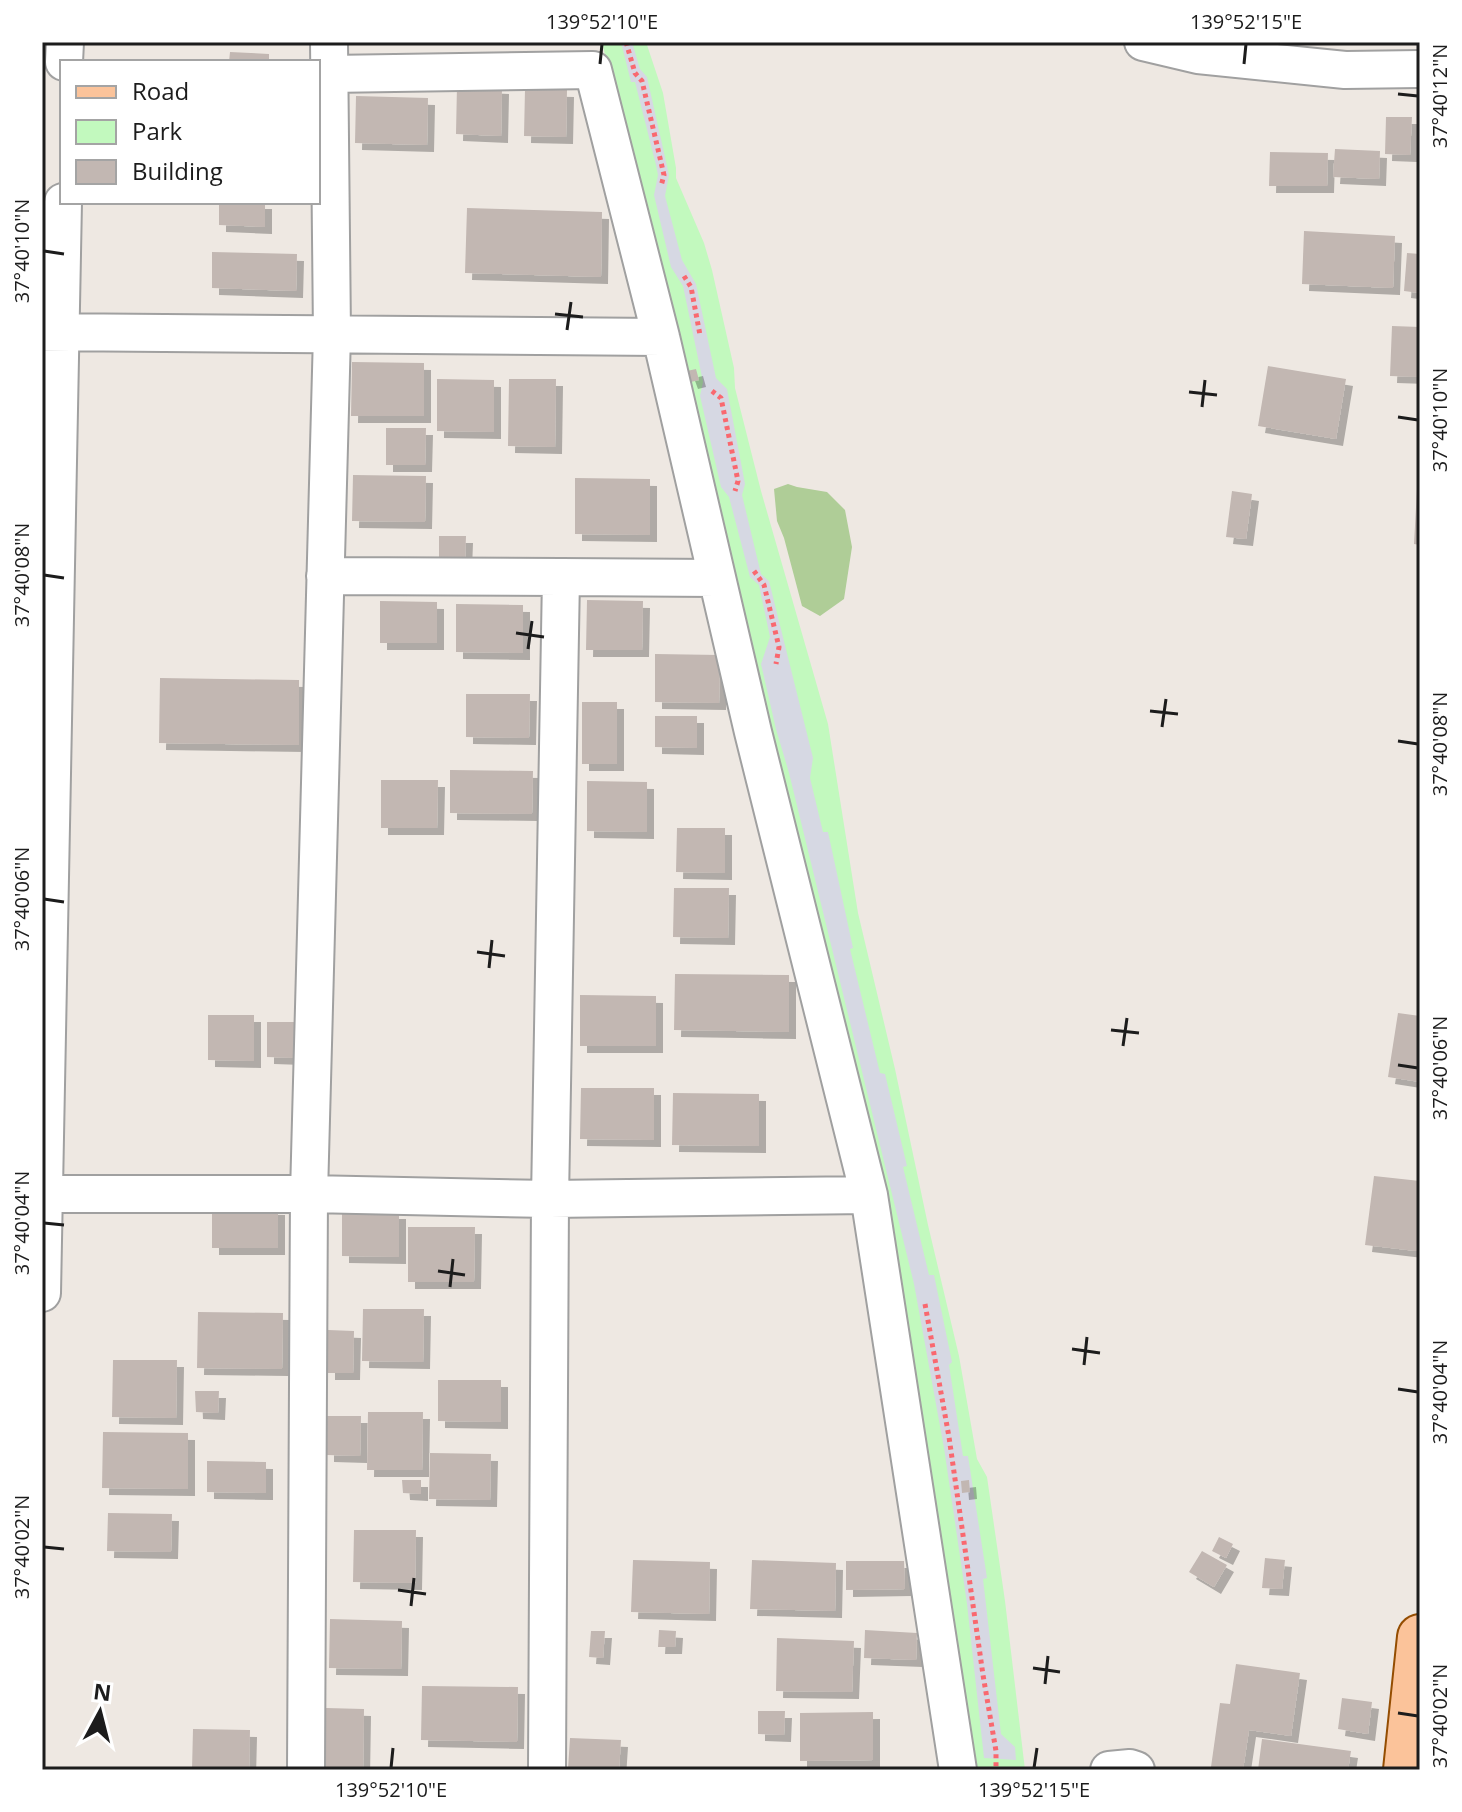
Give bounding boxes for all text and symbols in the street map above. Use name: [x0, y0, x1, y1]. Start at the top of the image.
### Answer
text: 139°52'10"E: [546, 8, 658, 35]
text: 139°52'15"E: [1190, 8, 1302, 35]
text: 37°40'12"N: [1426, 44, 1453, 148]
legend: [60, 60, 320, 204]
text: Road: [132, 74, 189, 107]
text: Park: [132, 114, 183, 147]
text: Building: [132, 154, 223, 187]
text: 37°40'10"N: [8, 199, 35, 303]
text: 37°40'10"N: [1426, 368, 1453, 472]
text: 37°40'08"N: [8, 523, 35, 627]
text: 37°40'08"N: [1426, 692, 1453, 796]
text: 37°40'06"N: [8, 847, 35, 951]
text: 37°40'06"N: [1426, 1016, 1453, 1120]
text: 37°40'04"N: [8, 1171, 35, 1275]
text: 37°40'04"N: [1426, 1340, 1453, 1444]
text: 37°40'02"N: [8, 1495, 35, 1599]
text: 37°40'02"N: [1426, 1664, 1453, 1768]
north arrow: [60, 1672, 140, 1752]
text: N: [92, 1675, 113, 1707]
text: 139°52'10"E: [335, 1776, 447, 1803]
text: 139°52'15"E: [978, 1776, 1090, 1803]

